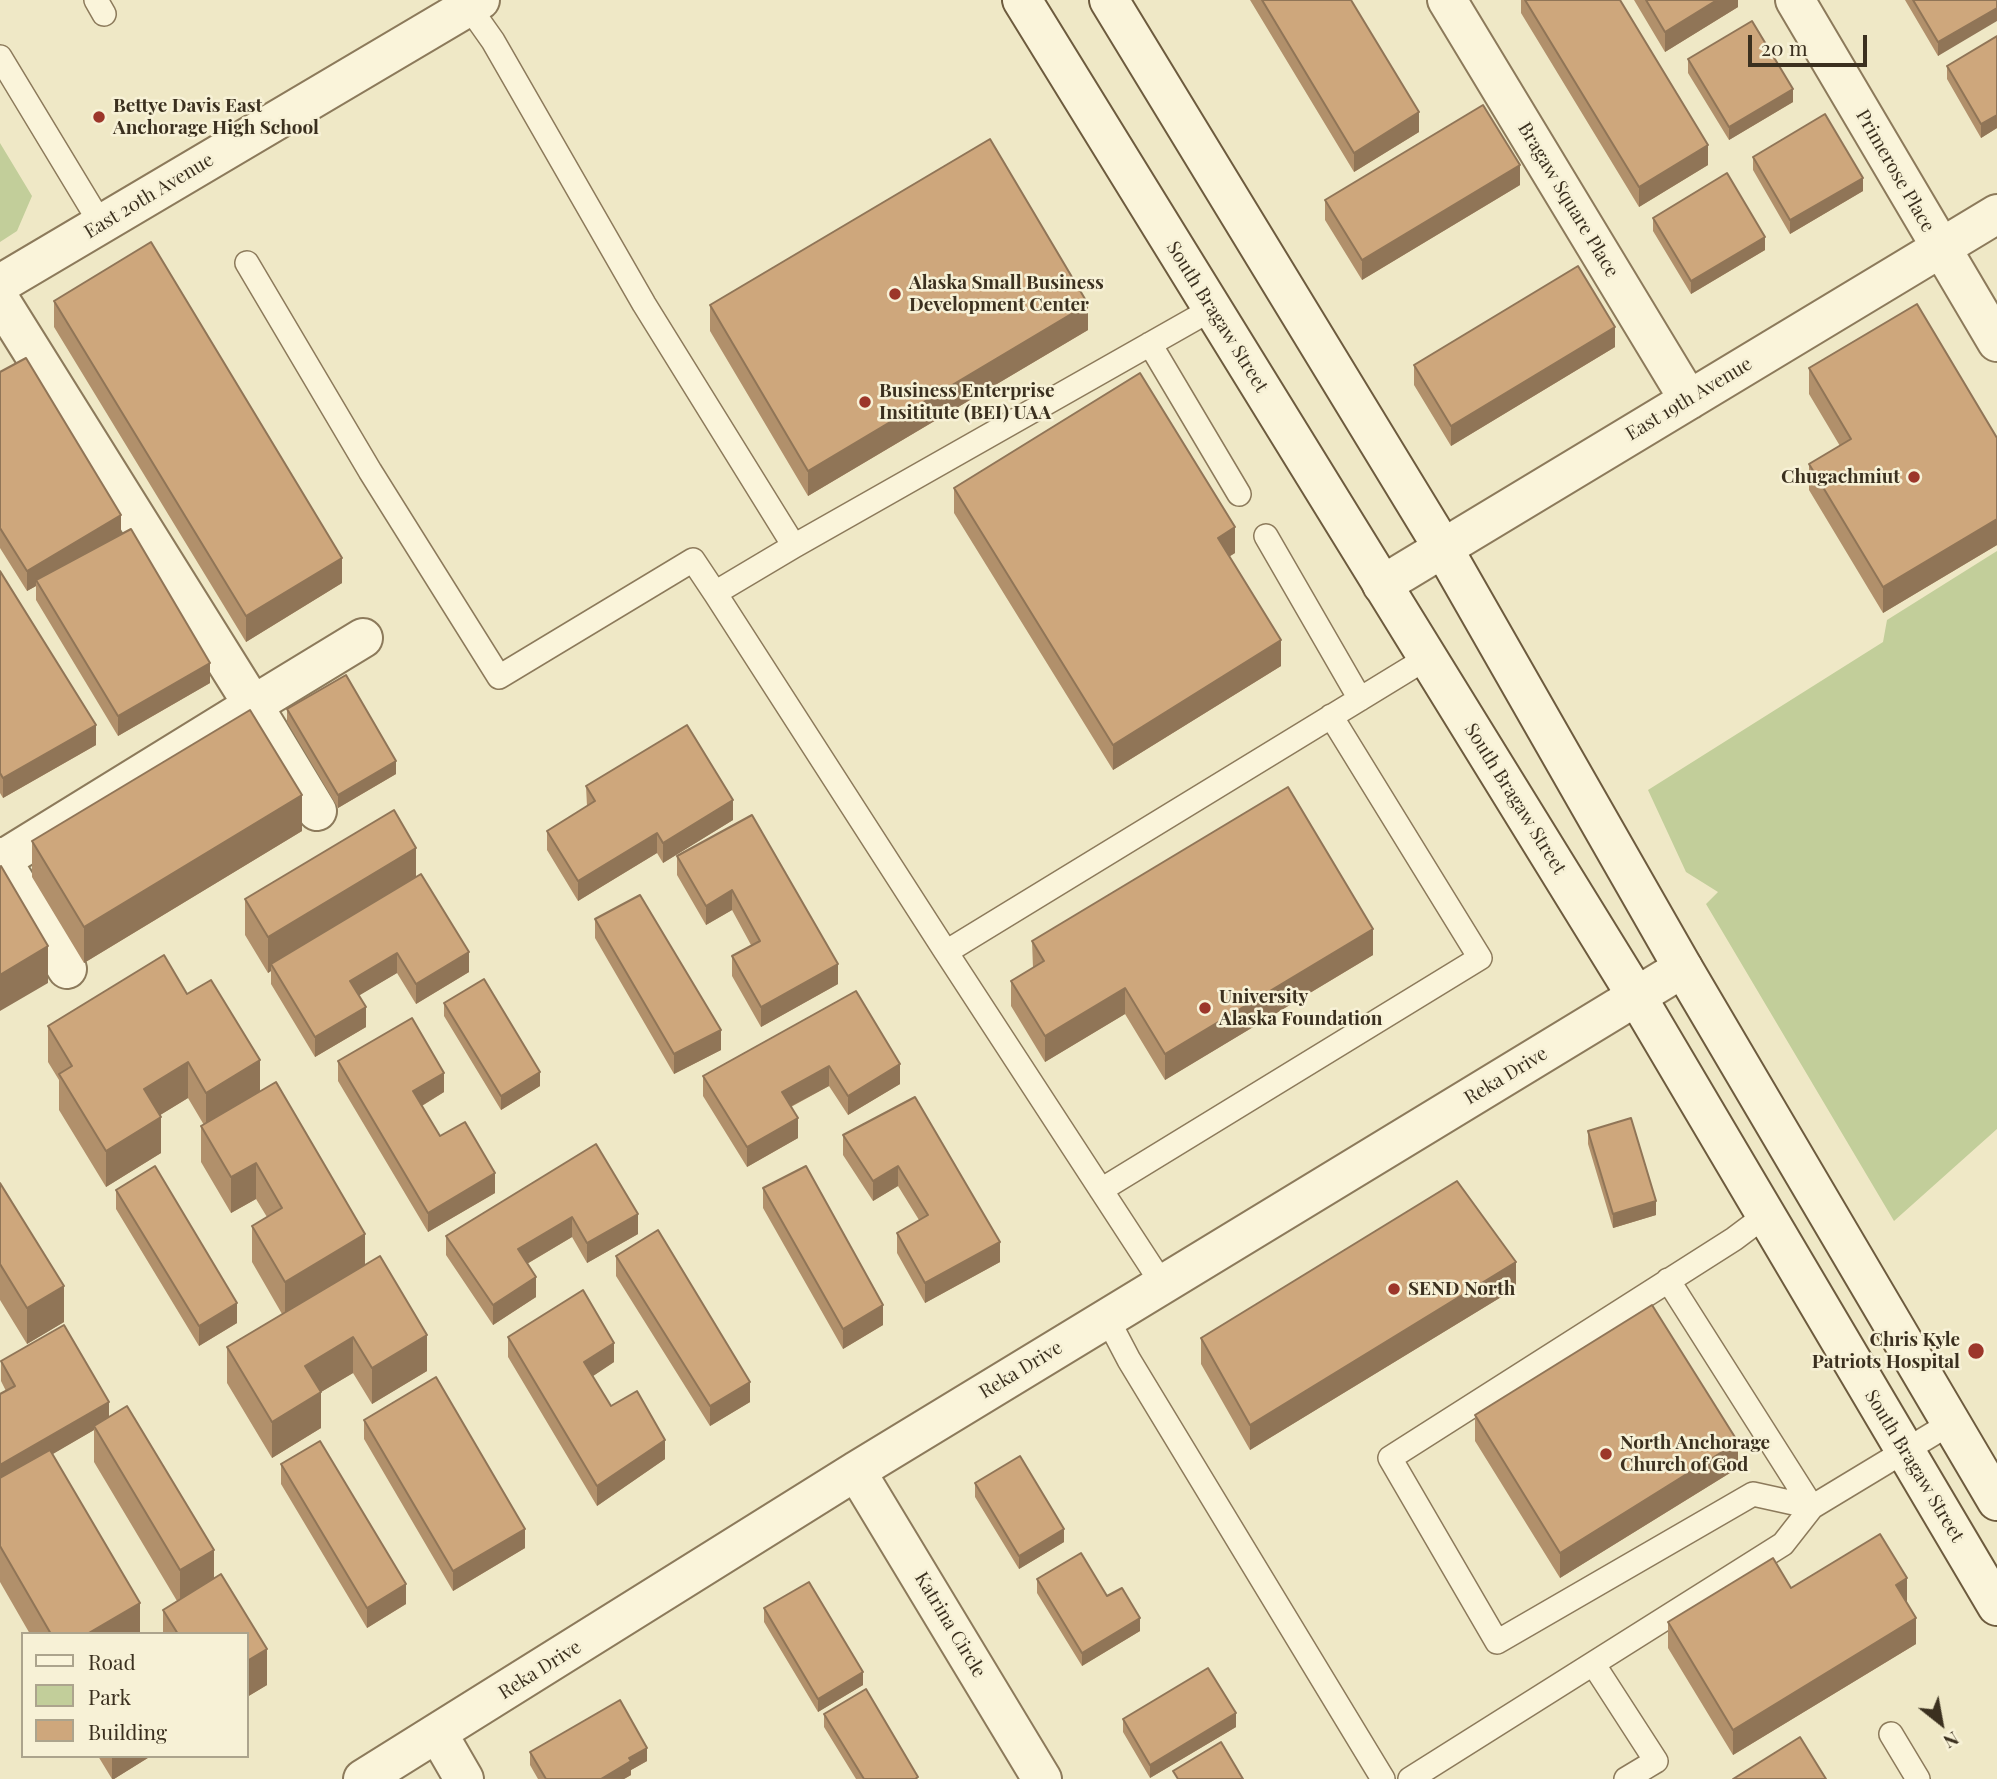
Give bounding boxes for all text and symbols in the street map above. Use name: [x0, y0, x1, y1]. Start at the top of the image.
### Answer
scale bar: [1752, 21, 1871, 65]
text: 20 m: [1761, 33, 1808, 61]
place label: Bettye Davis East Anchorage High School: [113, 95, 319, 139]
street label: Primerose Place: [1851, 106, 1939, 236]
marker: Bettye Davis East Anchorage High School: [91, 109, 107, 125]
street label: Bragaw Square Place: [1513, 118, 1623, 282]
street label: East 20th Avenue: [80, 148, 218, 244]
street label: South Bragaw Street: [1161, 237, 1273, 397]
place label: Alaska Small Business Development Center: [909, 272, 1104, 316]
marker: Alaska Small Business Development Center: [887, 286, 903, 302]
street label: East 19th Avenue: [1622, 352, 1756, 446]
place label: Business Enterprise Insititute (BEI) UAA: [879, 380, 1055, 424]
marker: Business Enterprise Insititute (BEI) UAA: [857, 394, 873, 410]
place label: Chugachmiut: [1781, 466, 1900, 488]
marker: Chugachmiut: [1906, 469, 1922, 485]
street label: South Bragaw Street: [1459, 719, 1571, 879]
place label: University Alaska Foundation: [1219, 986, 1382, 1030]
marker: University Alaska Foundation: [1197, 1000, 1213, 1016]
street label: Reka Drive: [1460, 1042, 1552, 1110]
place label: SEND North: [1408, 1278, 1515, 1300]
marker: SEND North: [1386, 1281, 1402, 1297]
place label: Chris Kyle Patriots Hospital: [1812, 1329, 1960, 1373]
street label: Reka Drive: [975, 1336, 1067, 1404]
marker: Chris Kyle Patriots Hospital: [1966, 1341, 1986, 1361]
street label: South Bragaw Street: [1860, 1386, 1968, 1546]
place label: North Anchorage Church of God: [1620, 1432, 1770, 1476]
marker: North Anchorage Church of God: [1598, 1446, 1614, 1462]
street label: Katrina Circle: [910, 1568, 990, 1682]
legend: [21, 1632, 248, 1758]
street label: Reka Drive: [495, 1636, 585, 1704]
text: Road: [88, 1647, 136, 1675]
text: Park: [88, 1682, 131, 1710]
north arrow: [1906, 1688, 1976, 1758]
text: Building: [88, 1717, 167, 1745]
text: N: [1939, 1726, 1964, 1756]

